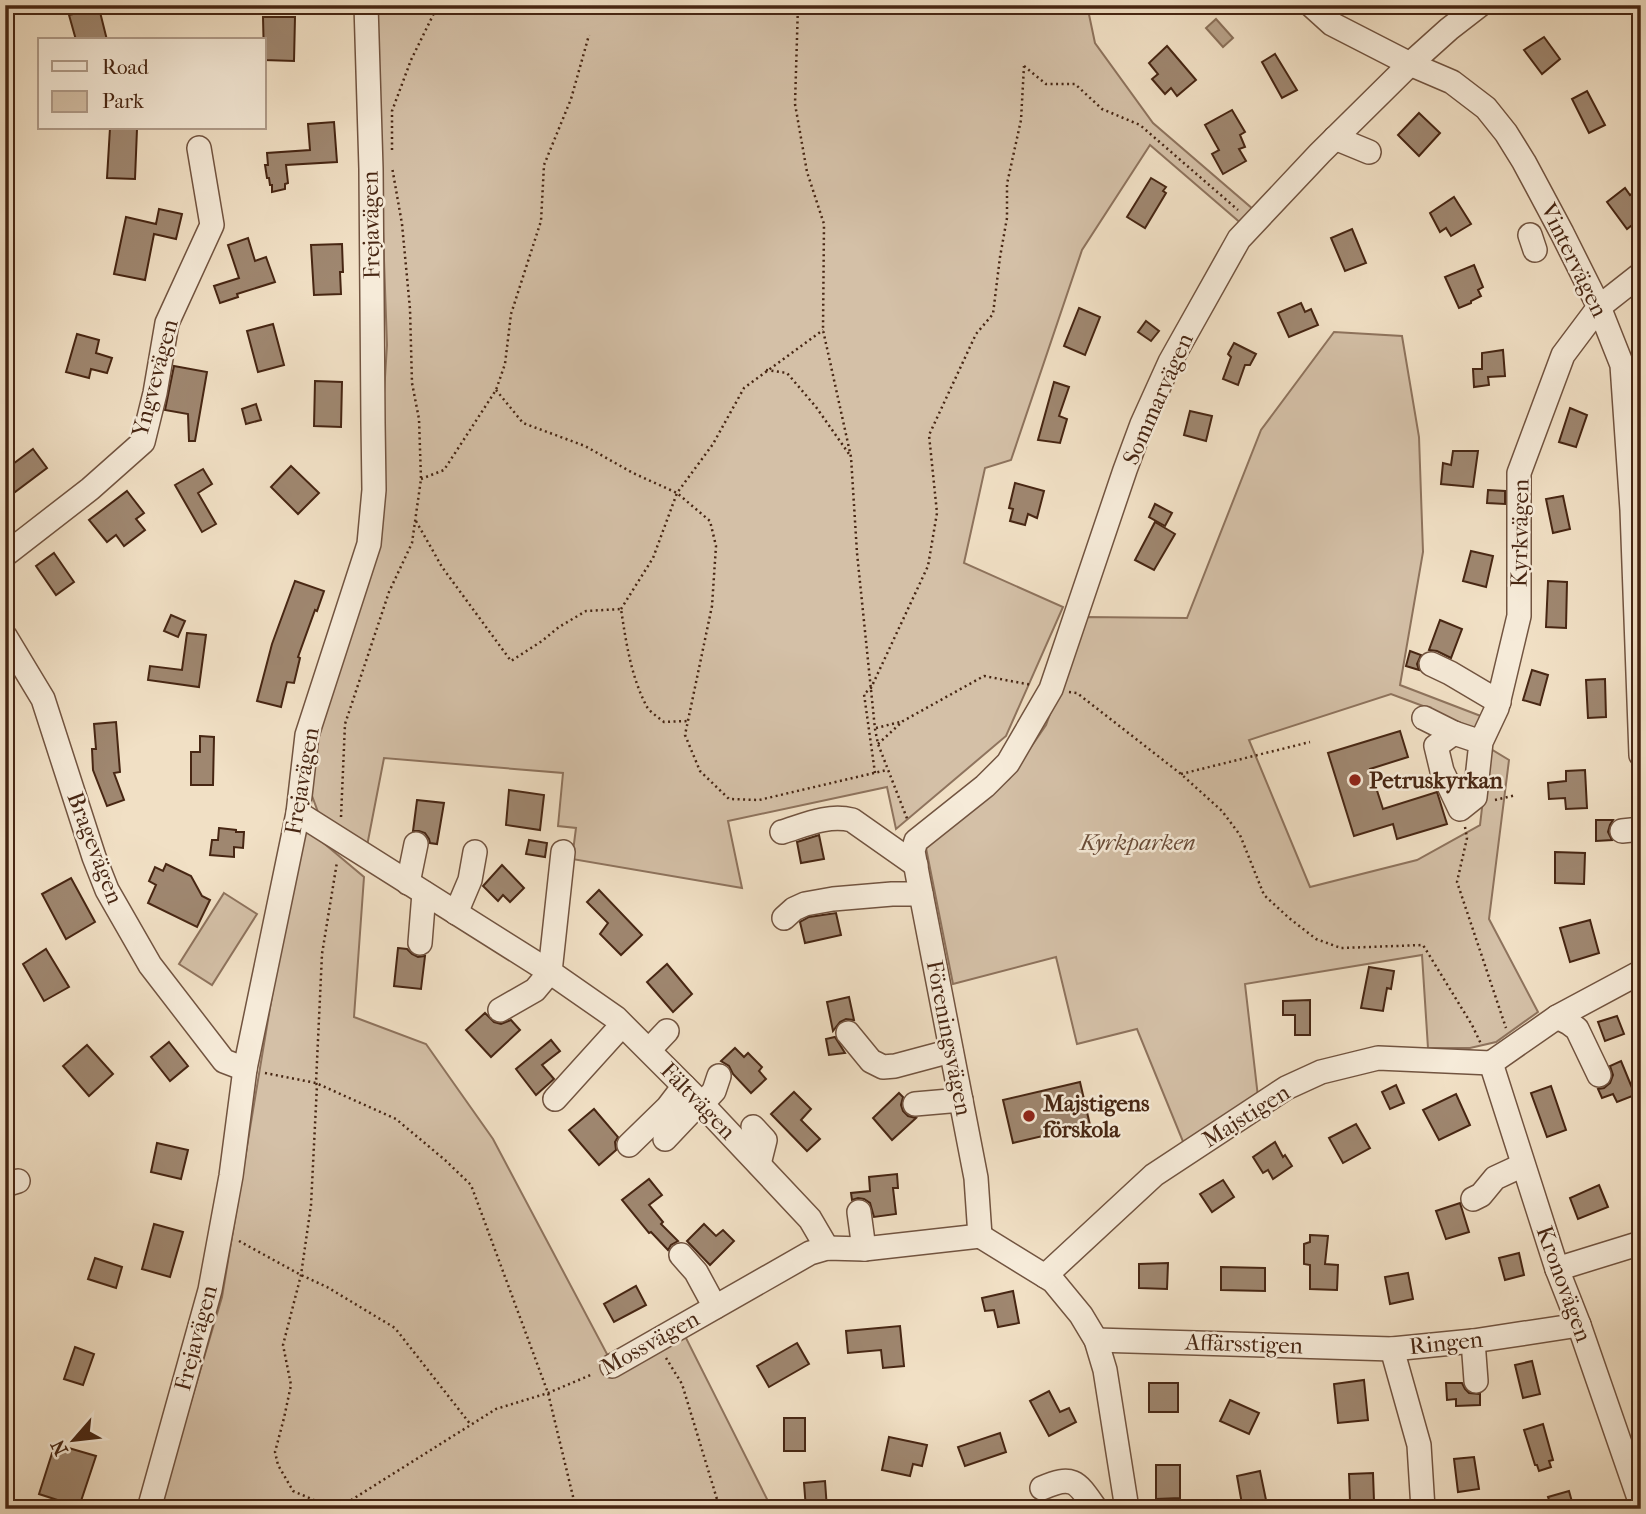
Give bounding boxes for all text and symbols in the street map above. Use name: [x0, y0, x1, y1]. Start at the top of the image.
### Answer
legend: [38, 38, 266, 130]
text: Road: [102, 55, 149, 79]
text: Park: [102, 89, 144, 113]
street label: Frejavägen: [357, 170, 385, 279]
street label: Vintervägen: [1534, 198, 1613, 322]
street label: Yngvevägen: [126, 316, 184, 441]
street label: Sommarvägen: [1117, 328, 1199, 469]
street label: Kyrkvägen: [1506, 478, 1534, 588]
street label: Frejavägen: [279, 725, 325, 837]
place label: Petruskyrkan: [1369, 767, 1503, 794]
marker: Petruskyrkan: [1347, 772, 1363, 788]
street label: Bragevägen: [61, 788, 129, 908]
park label: Kyrkparken: [1078, 829, 1196, 856]
street label: Föreningsvägen: [921, 958, 977, 1119]
street label: Fältvägen: [655, 1057, 742, 1145]
street label: Majstigen: [1197, 1078, 1295, 1153]
place label: Majstigens förskola: [1042, 1090, 1150, 1143]
marker: Majstigens förskola: [1021, 1108, 1037, 1124]
street label: Kronovägen: [1531, 1222, 1598, 1346]
street label: Frejavägen: [169, 1282, 223, 1394]
street label: Mossvägen: [596, 1305, 704, 1381]
street label: Ringen: [1408, 1326, 1485, 1360]
street label: Affärsstigen: [1184, 1328, 1304, 1360]
north arrow: [38, 1406, 108, 1476]
text: N: [47, 1435, 73, 1459]

